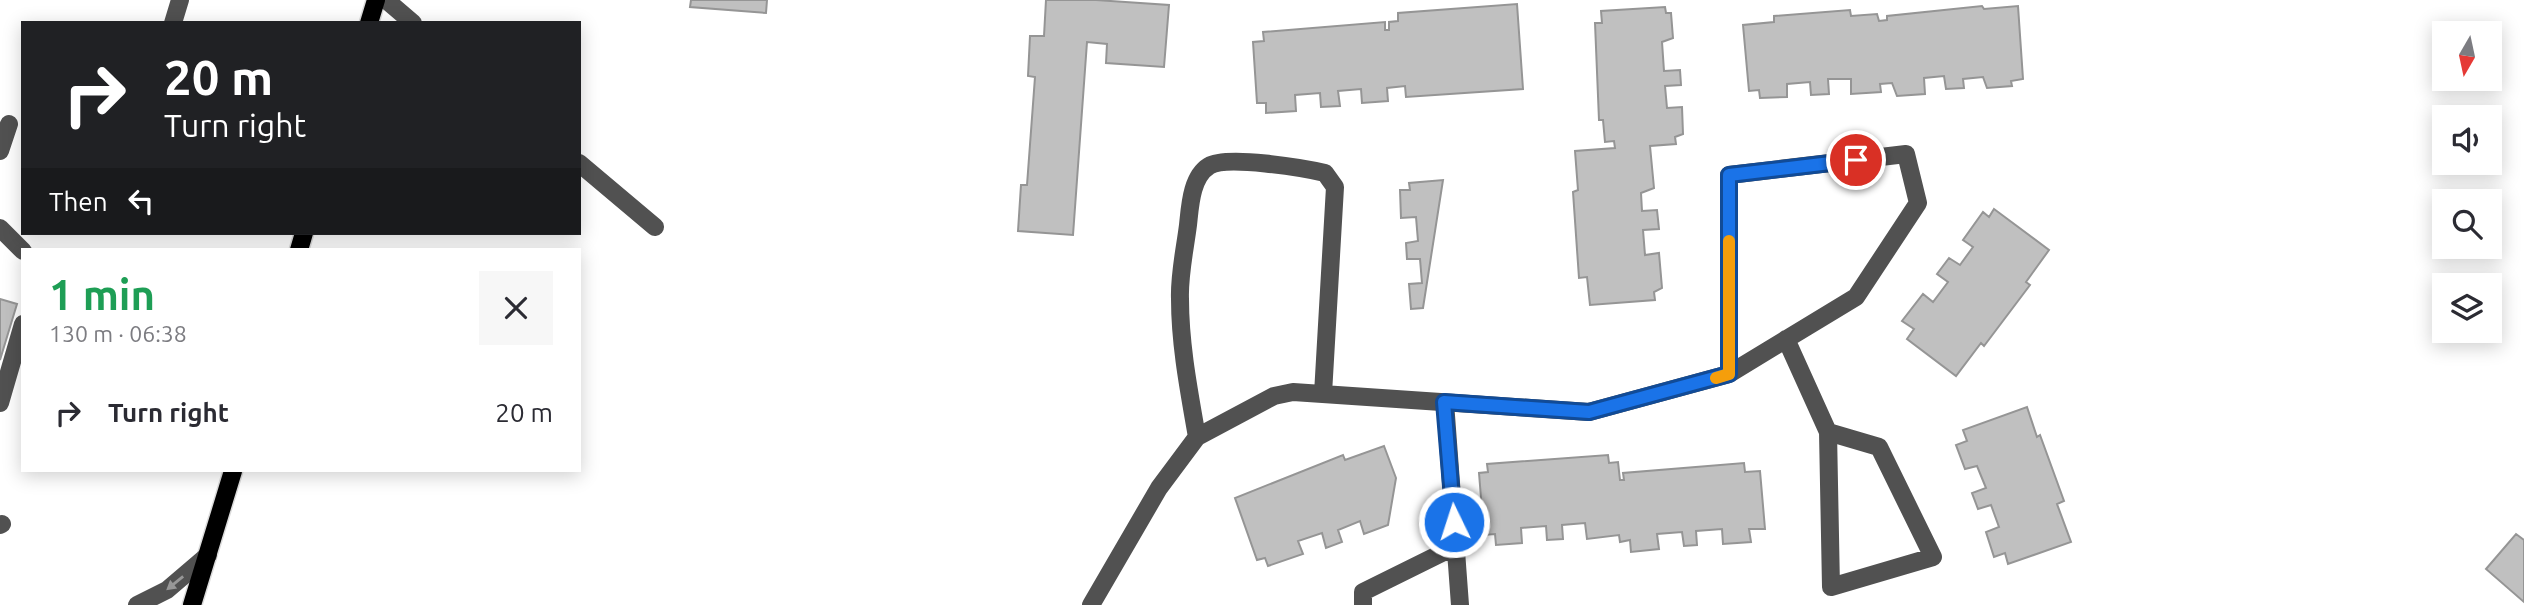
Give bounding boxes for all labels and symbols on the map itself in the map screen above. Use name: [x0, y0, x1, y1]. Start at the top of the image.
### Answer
north arrow: [2432, 21, 2502, 91]
pin: [1826, 130, 1886, 190]
position arrow: [1417, 485, 1491, 559]
one-way arrow: [166, 576, 184, 591]

